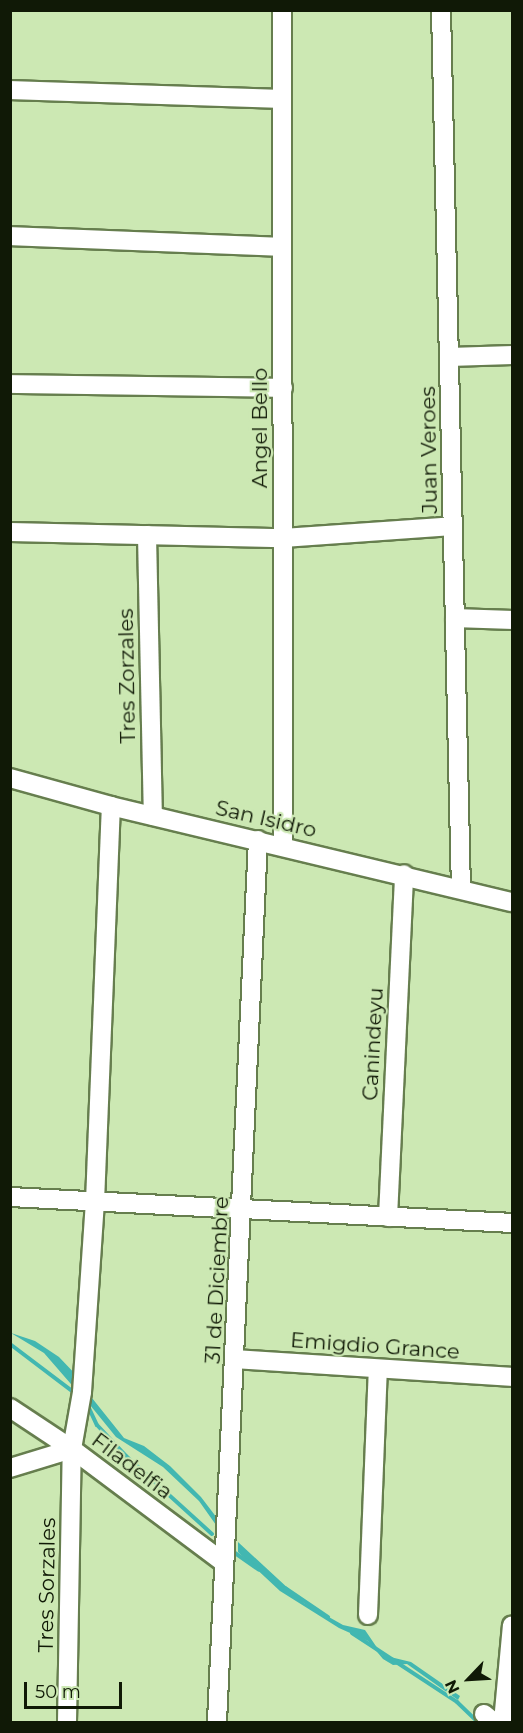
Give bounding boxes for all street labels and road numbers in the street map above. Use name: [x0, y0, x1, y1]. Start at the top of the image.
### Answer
street label: Angel Bello: [247, 368, 273, 488]
street label: Juan Veroes: [415, 386, 443, 514]
street label: Tres Zorzales: [113, 608, 141, 744]
street label: San Isidro: [213, 795, 319, 843]
street label: Canindeyu: [357, 987, 389, 1101]
street label: 31 de Diciembre: [200, 1196, 234, 1364]
street label: Emigdio Grance: [290, 1328, 460, 1364]
street label: Filadelfia: [87, 1427, 177, 1505]
street label: Tres Sorzales: [33, 1518, 61, 1652]

